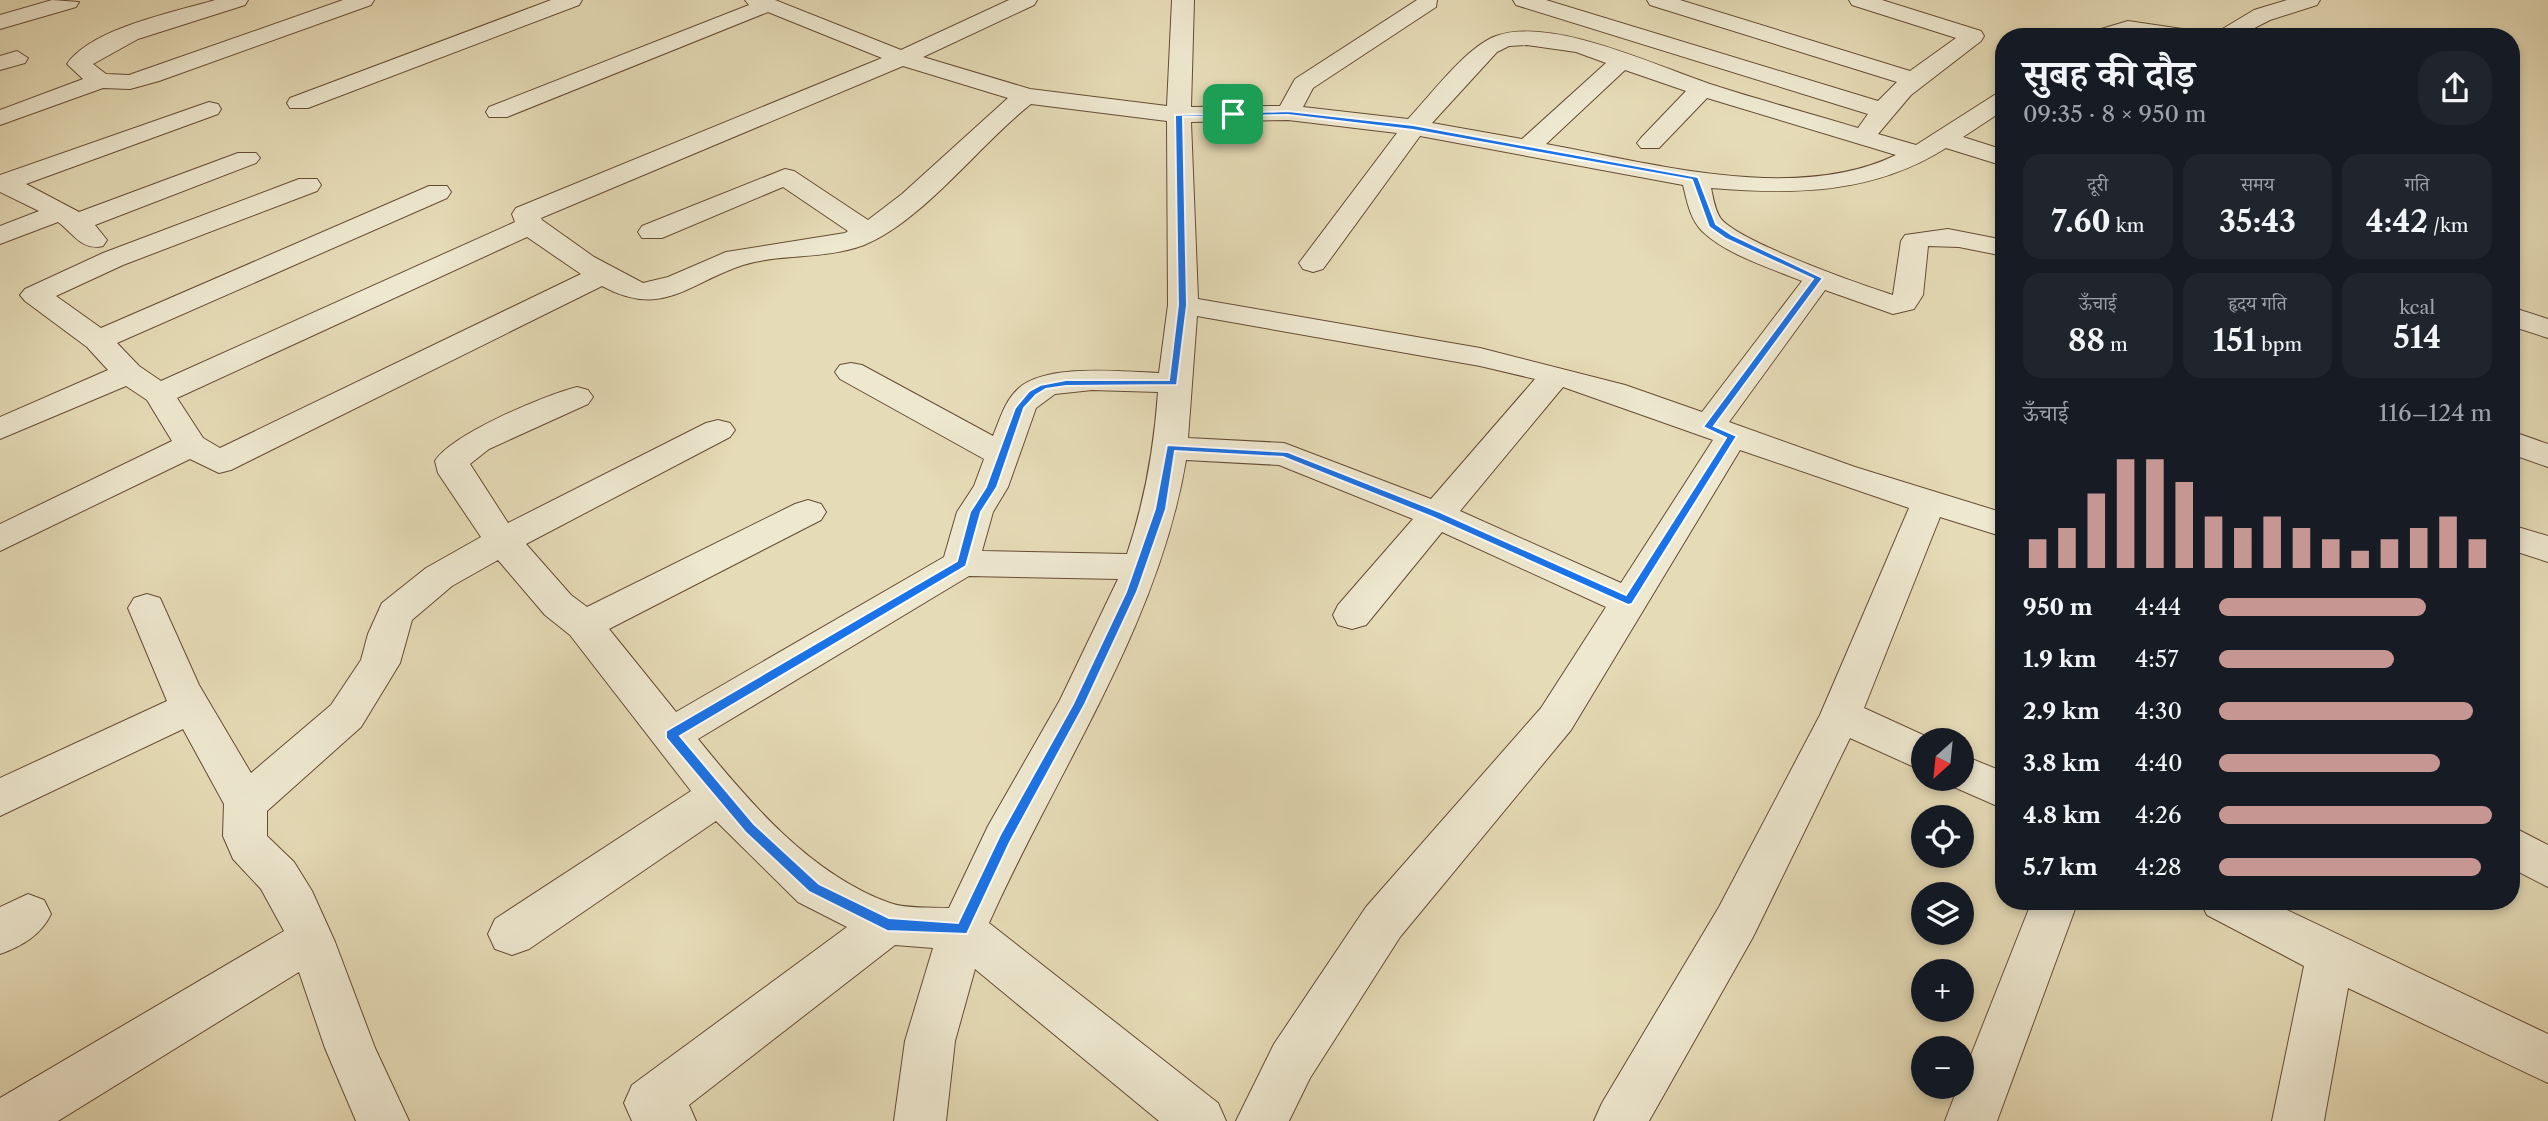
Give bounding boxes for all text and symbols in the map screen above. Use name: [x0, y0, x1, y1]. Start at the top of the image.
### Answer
text: सुबह की दौड़: [2023, 50, 2195, 97]
button: share: [2418, 51, 2492, 125]
pin: [1203, 84, 1263, 144]
icon: arrive: [1214, 95, 1252, 133]
text: 09:35 · 8 × 950 m: [2023, 100, 2207, 128]
text: दूरी: [2088, 173, 2108, 196]
text: समय: [2241, 173, 2274, 196]
text: गति: [2405, 173, 2430, 196]
text: 7.60: [2051, 203, 2111, 240]
text: 35:43: [2219, 203, 2296, 240]
text: 4:42: [2366, 203, 2428, 240]
text: km: [2111, 214, 2144, 237]
text: /km: [2428, 214, 2469, 237]
text: ऊँचाई: [2079, 292, 2117, 315]
text: हृदय गति: [2228, 292, 2287, 315]
text: kcal: [2399, 296, 2435, 319]
text: 514: [2393, 319, 2441, 356]
text: 88: [2068, 322, 2105, 359]
text: 151: [2213, 322, 2256, 359]
text: m: [2105, 333, 2128, 356]
text: bpm: [2256, 333, 2302, 356]
text: ऊँचाई: [2023, 399, 2068, 427]
text: 116–124 m: [2379, 399, 2492, 427]
text: 950 m: [2023, 593, 2093, 621]
text: 4:44: [2135, 593, 2181, 621]
text: 1.9 km: [2023, 645, 2097, 673]
text: 4:57: [2135, 645, 2179, 673]
text: 2.9 km: [2023, 697, 2100, 725]
text: 4:30: [2135, 697, 2182, 725]
north arrow: [1911, 728, 1974, 791]
map controls: [1911, 728, 1974, 1099]
text: 3.8 km: [2023, 749, 2100, 777]
text: 4:40: [2135, 749, 2183, 777]
text: 4.8 km: [2023, 801, 2101, 829]
text: 4:26: [2135, 801, 2181, 829]
button: locate: [1911, 805, 1974, 868]
text: 5.7 km: [2023, 853, 2098, 881]
text: 4:28: [2135, 853, 2182, 881]
button: layers: [1911, 882, 1974, 945]
button: +: [1911, 959, 1974, 1022]
button: −: [1911, 1036, 1974, 1099]

